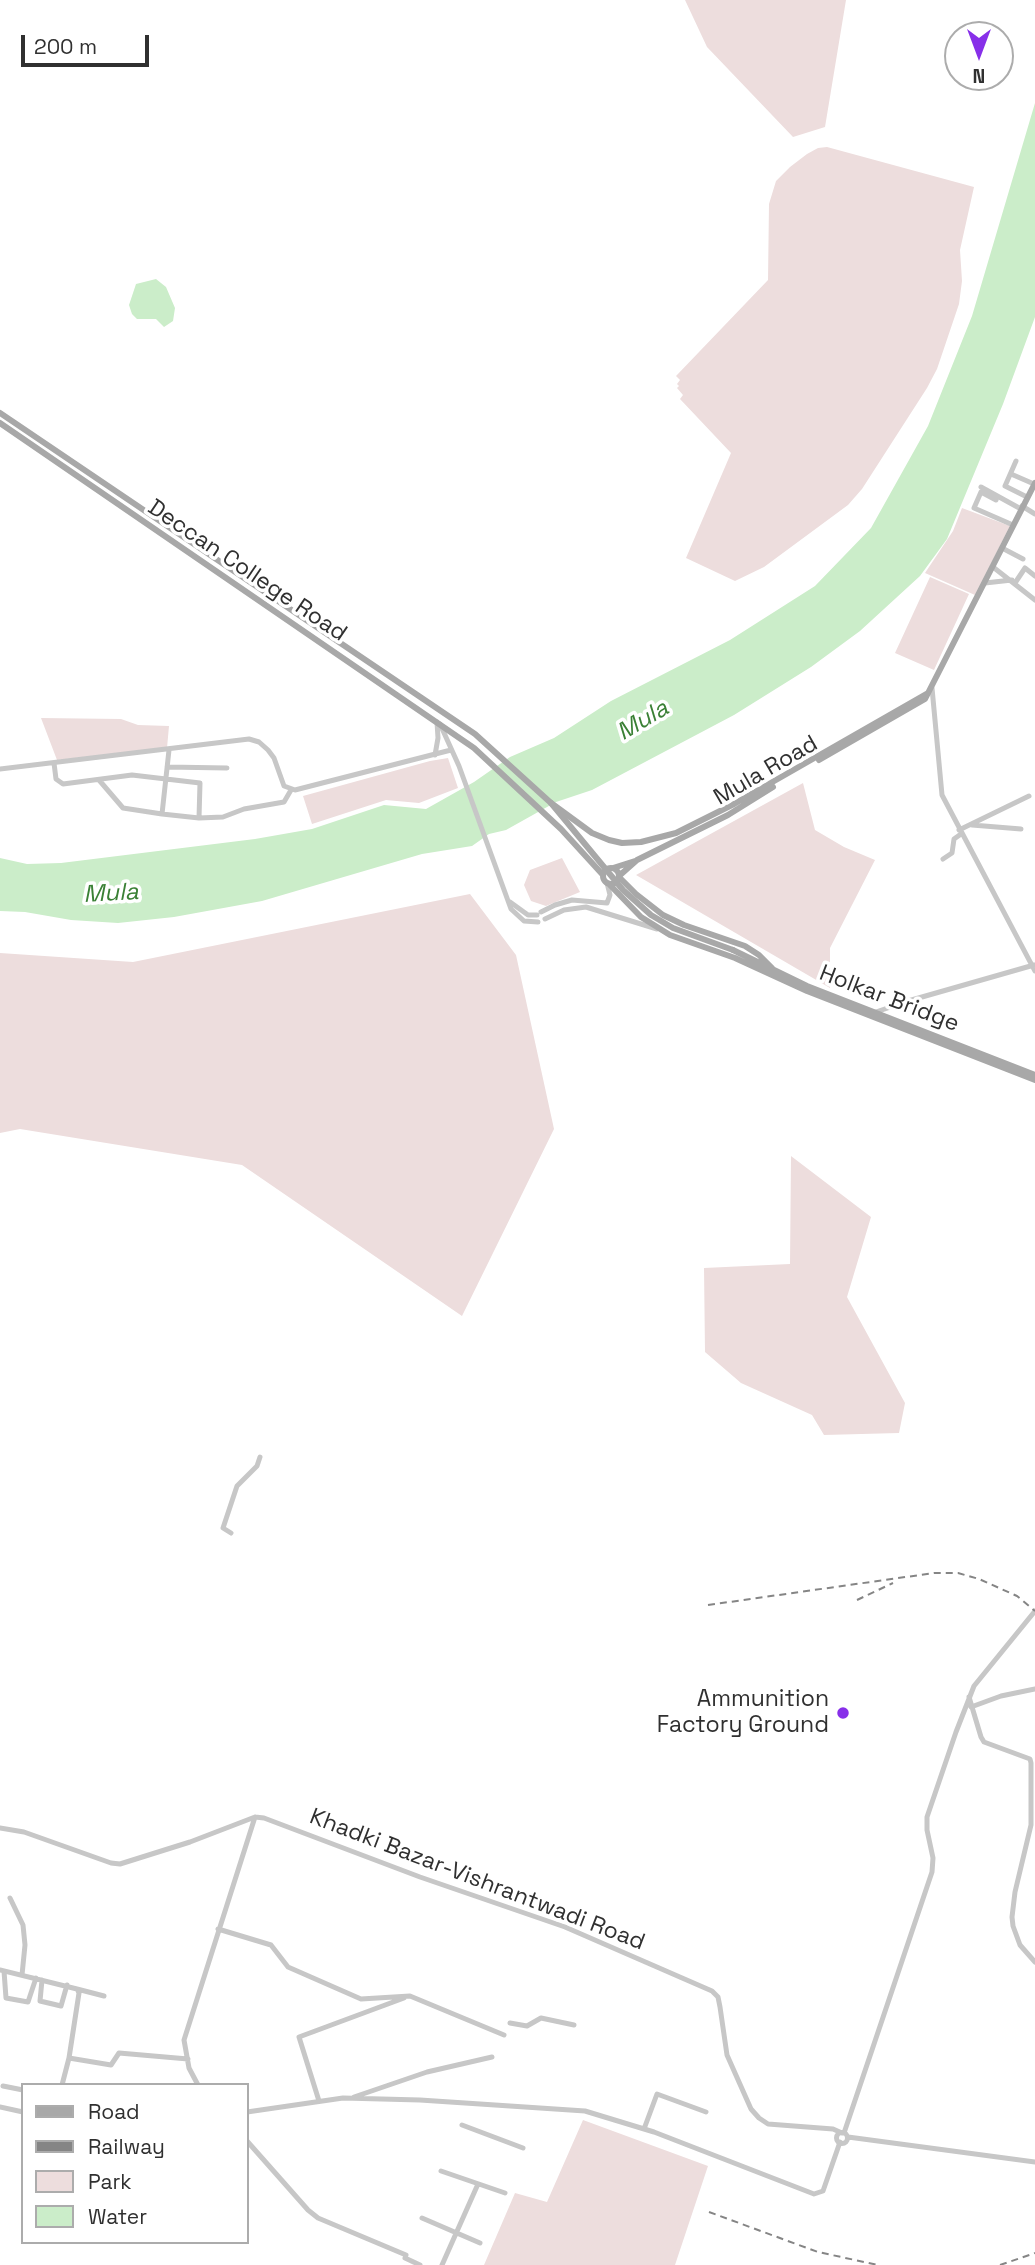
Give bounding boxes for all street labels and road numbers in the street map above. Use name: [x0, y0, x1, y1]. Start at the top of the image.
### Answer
street label: Deccan College Road: [142, 494, 352, 648]
street label: Mula Road: [709, 730, 823, 812]
street label: Holkar Bridge: [815, 960, 963, 1038]
street label: Khadki Bazar-Vishrantwadi Road: [306, 1803, 648, 1957]

